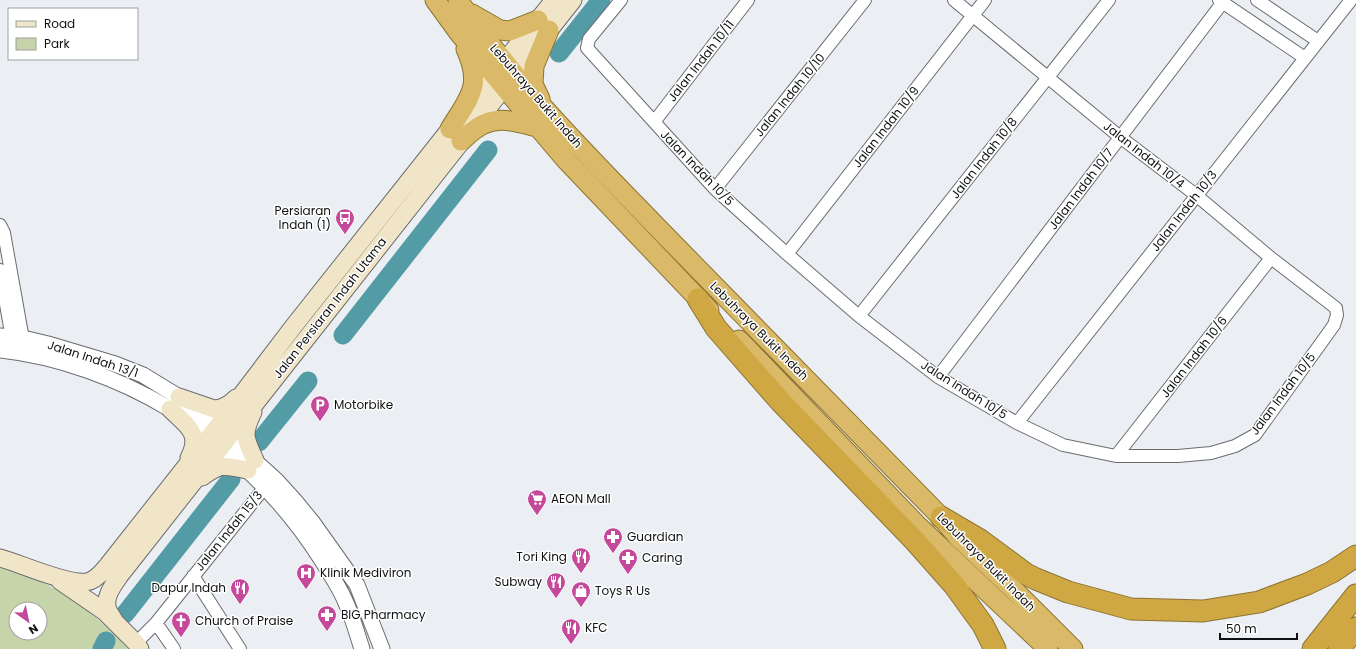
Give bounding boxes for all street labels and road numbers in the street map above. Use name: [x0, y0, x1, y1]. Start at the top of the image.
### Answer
street label: Jalan Indah 10/11: [663, 16, 738, 105]
street label: Lebuhraya Bukit Indah: [486, 40, 586, 151]
street label: Jalan Indah 10/10: [751, 49, 829, 140]
street label: Jalan Indah 10/9: [848, 83, 923, 171]
street label: Jalan Indah 10/8: [946, 114, 1021, 202]
street label: Jalan Indah 10/4: [1100, 117, 1189, 192]
street label: Jalan Indah 10/5: [657, 126, 738, 209]
street label: Jalan Indah 10/7: [1044, 144, 1117, 233]
street label: Jalan Indah 10/3: [1147, 167, 1221, 255]
street label: Jalan Persiaran Indah Utama: [269, 234, 390, 382]
street label: Lebuhraya Bukit Indah: [706, 278, 812, 384]
street label: Jalan Indah 10/6: [1156, 313, 1231, 401]
street label: Jalan Indah 13/1: [46, 336, 141, 381]
street label: Jalan Indah 10/5: [1246, 349, 1319, 438]
street label: Jalan Indah 10/5: [918, 356, 1011, 423]
street label: Jalan Indah 15/3: [191, 487, 266, 574]
street label: Lebuhraya Bukit Indah: [933, 509, 1039, 615]

